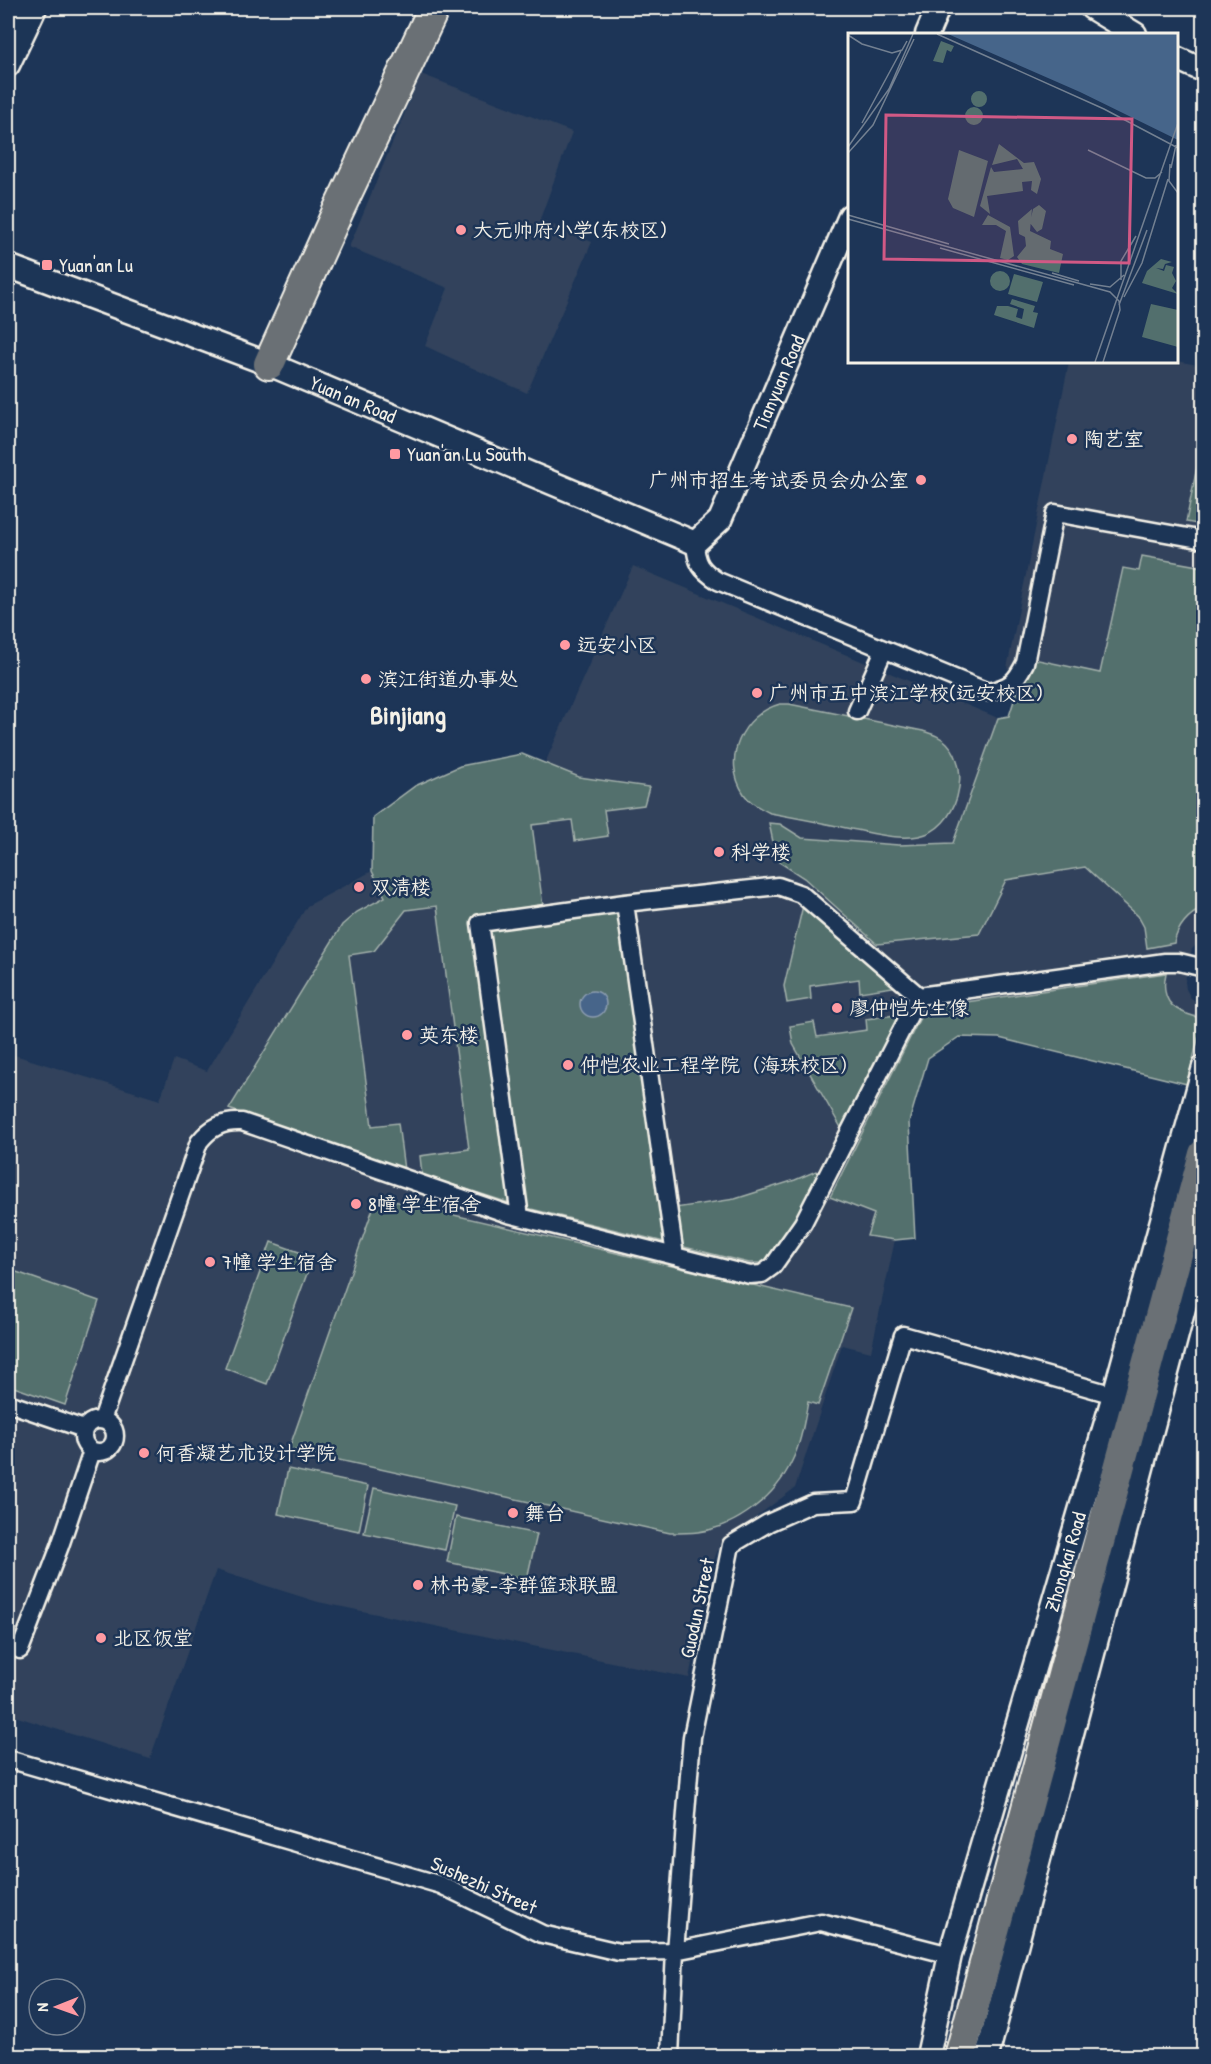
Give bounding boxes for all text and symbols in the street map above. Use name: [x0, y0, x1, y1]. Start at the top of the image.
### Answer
inset map: [848, 33, 1178, 363]
place label: 大元帅府小学(东校区): [473, 216, 667, 243]
marker: 大元帅府小学(东校区): [454, 223, 468, 237]
place label: Yuan'an Lu: [59, 251, 133, 278]
marker: Yuan'an Lu: [40, 258, 54, 272]
street label: Tianyuan Road: [746, 331, 811, 435]
street label: Yuan'an Road: [306, 369, 401, 429]
place label: 陶艺室: [1084, 425, 1144, 452]
marker: 陶艺室: [1065, 432, 1079, 446]
place label: Yuan'an Lu South: [407, 440, 526, 467]
marker: Yuan'an Lu South: [388, 447, 402, 461]
place label: 广州市招生考试委员会办公室: [649, 466, 909, 493]
marker: 广州市招生考试委员会办公室: [914, 473, 928, 487]
place label: 远安小区: [577, 631, 657, 658]
marker: 远安小区: [558, 638, 572, 652]
place label: 滨江街道办事处: [378, 665, 518, 692]
marker: 滨江街道办事处: [359, 672, 373, 686]
place label: 广州市五中滨江学校(远安校区): [769, 679, 1043, 706]
marker: 广州市五中滨江学校(远安校区): [750, 686, 764, 700]
district label: Binjiang: [370, 697, 447, 733]
place label: 科学楼: [731, 838, 791, 865]
marker: 科学楼: [712, 845, 726, 859]
place label: 双清楼: [371, 873, 431, 900]
marker: 双清楼: [352, 880, 366, 894]
place label: 廖仲恺先生像: [849, 994, 969, 1021]
marker: 廖仲恺先生像: [830, 1001, 844, 1015]
place label: 英东楼: [419, 1021, 479, 1048]
marker: 英东楼: [400, 1028, 414, 1042]
place label: 仲恺农业工程学院（海珠校区）: [580, 1051, 860, 1078]
marker: 仲恺农业工程学院（海珠校区）: [561, 1058, 575, 1072]
place label: 8幢 学生宿舍: [368, 1190, 481, 1217]
marker: 8幢 学生宿舍: [349, 1197, 363, 1211]
place label: 7幢 学生宿舍: [222, 1248, 337, 1275]
marker: 7幢 学生宿舍: [203, 1255, 217, 1269]
place label: 何香凝艺术设计学院: [156, 1439, 336, 1466]
marker: 何香凝艺术设计学院: [137, 1446, 151, 1460]
place label: 舞台: [525, 1499, 565, 1526]
marker: 舞台: [506, 1506, 520, 1520]
street label: Zhongkai Road: [1037, 1509, 1092, 1615]
street label: Guodun Street: [673, 1554, 721, 1660]
place label: 林书豪-李群篮球联盟: [430, 1571, 618, 1598]
marker: 林书豪-李群篮球联盟: [411, 1578, 425, 1592]
place label: 北区饭堂: [113, 1624, 193, 1651]
marker: 北区饭堂: [94, 1631, 108, 1645]
street label: Sushezhi Street: [427, 1849, 543, 1920]
north arrow: [27, 1977, 87, 2037]
text: N: [31, 2002, 53, 2012]

